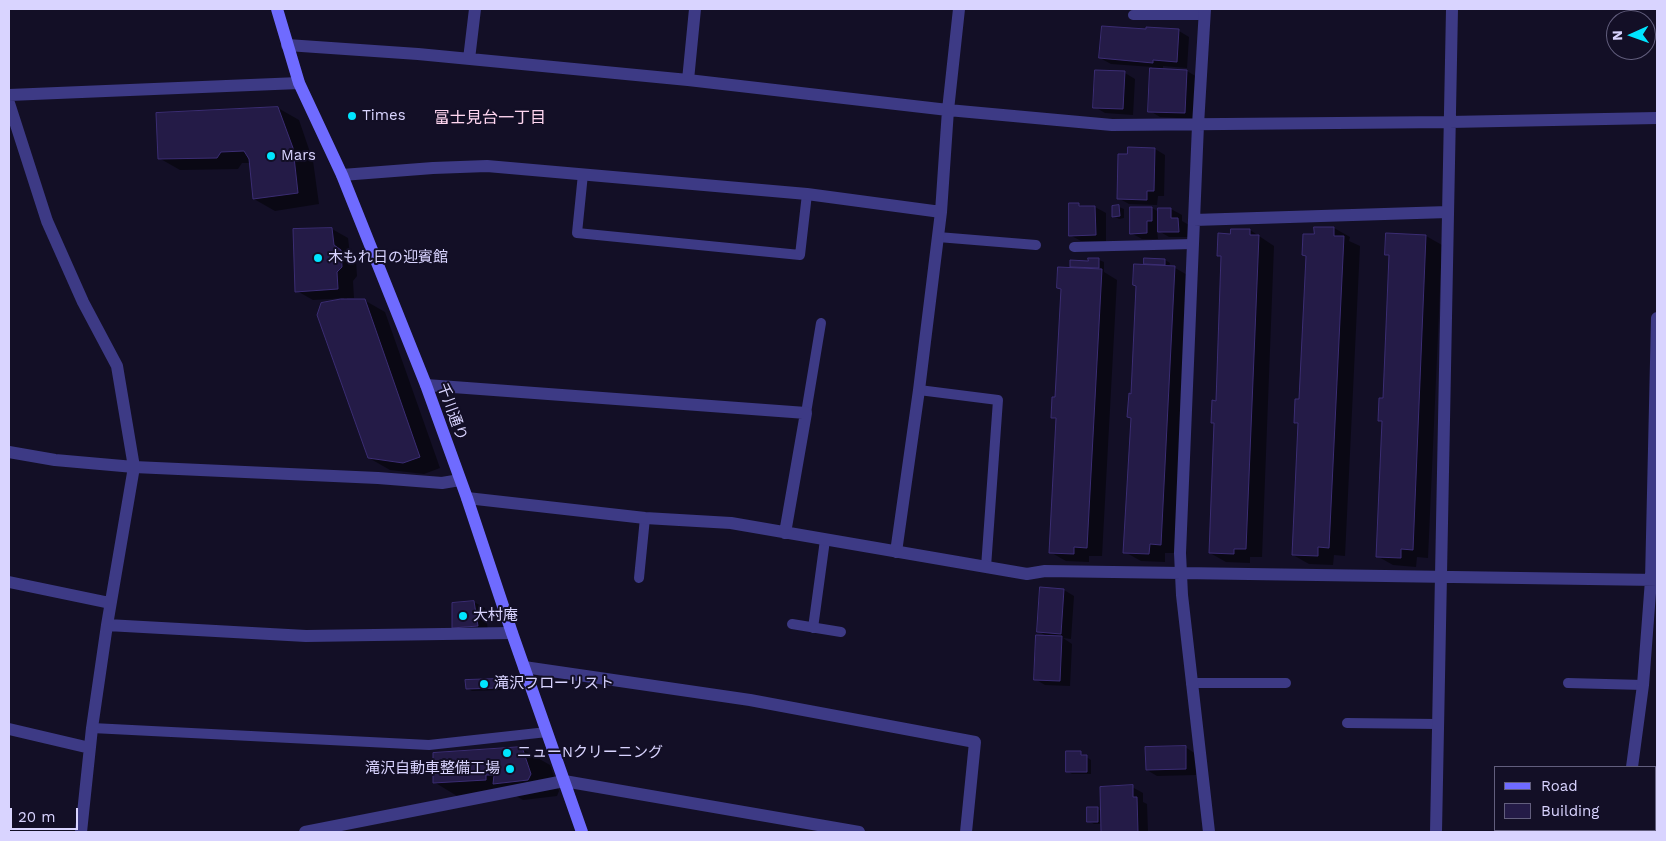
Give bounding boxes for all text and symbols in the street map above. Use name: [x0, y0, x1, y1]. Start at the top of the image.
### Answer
north arrow: [1606, 10, 1656, 60]
text: N: [1609, 30, 1625, 41]
place label: Times: [362, 107, 406, 125]
district label: 富士見台一丁目: [434, 108, 546, 128]
marker: Times: [346, 110, 358, 122]
place label: Mars: [281, 147, 316, 165]
marker: Mars: [265, 150, 277, 162]
place label: 木もれ日の迎賓館: [328, 249, 448, 267]
marker: 木もれ日の迎賓館: [312, 252, 324, 264]
street label: 千川通り: [433, 381, 471, 443]
place label: 大村庵: [473, 607, 518, 625]
marker: 大村庵: [457, 610, 469, 622]
place label: 滝沢フローリスト: [494, 675, 614, 693]
marker: 滝沢フローリスト: [478, 678, 490, 690]
place label: ニューNクリーニング: [517, 744, 663, 762]
marker: ニューNクリーニング: [501, 747, 513, 759]
place label: 滝沢自動車整備工場: [365, 760, 500, 778]
marker: 滝沢自動車整備工場: [504, 763, 516, 775]
legend: [1494, 766, 1656, 831]
text: Road: [1541, 777, 1578, 795]
scale bar: [12, 798, 80, 830]
text: Building: [1541, 802, 1599, 820]
text: 20 m: [18, 808, 56, 826]

